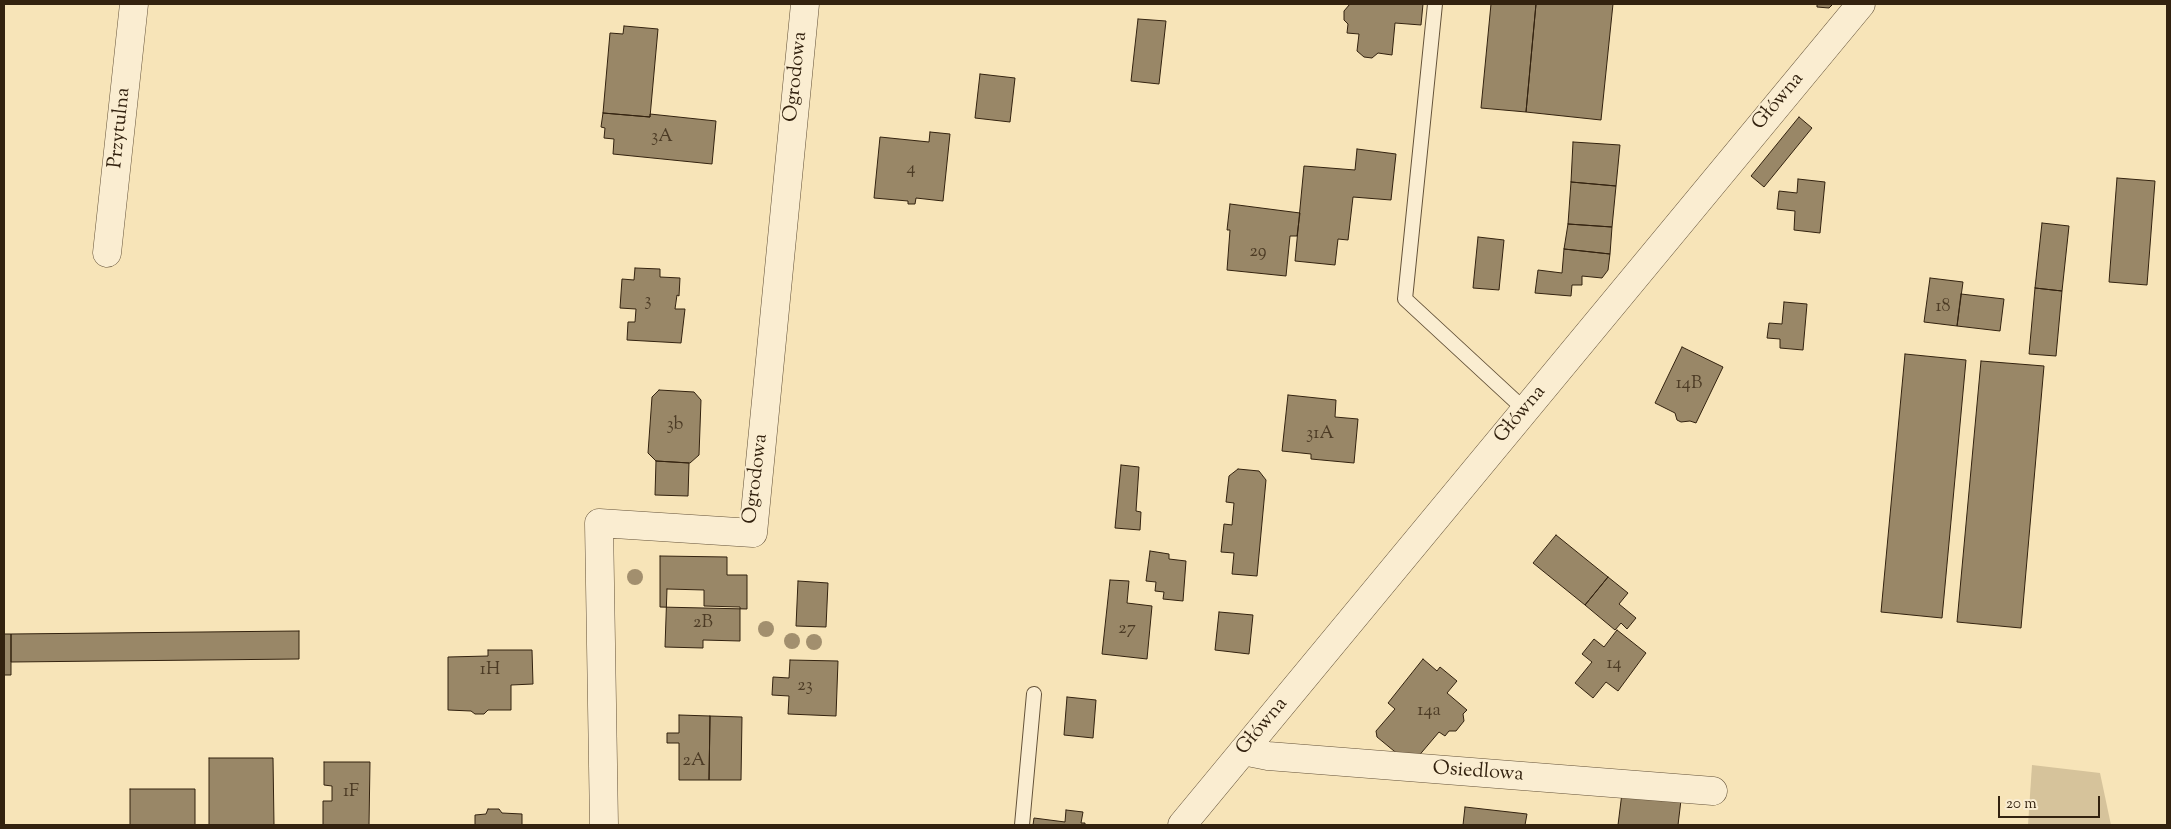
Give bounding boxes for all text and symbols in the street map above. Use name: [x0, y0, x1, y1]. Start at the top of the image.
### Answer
street label: Ogrodowa: [780, 31, 814, 123]
street label: Główna: [1748, 68, 1810, 136]
street label: Przytulna: [105, 86, 137, 170]
house number: 3A: [651, 127, 673, 149]
house number: 4: [906, 159, 916, 181]
house number: 29: [1249, 242, 1267, 264]
house number: 3: [644, 291, 652, 313]
house number: 18: [1935, 297, 1951, 319]
house number: 14B: [1676, 374, 1702, 396]
street label: Główna: [1490, 381, 1552, 449]
house number: 3b: [667, 415, 683, 437]
house number: 31A: [1306, 424, 1334, 446]
street label: Ogrodowa: [740, 432, 774, 526]
house number: 2B: [693, 613, 713, 635]
house number: 27: [1118, 619, 1136, 641]
house number: 14: [1606, 654, 1622, 676]
house number: 1H: [480, 660, 500, 682]
house number: 23: [797, 676, 813, 698]
street label: Główna: [1232, 693, 1294, 761]
house number: 14a: [1417, 701, 1441, 723]
house number: 2A: [682, 751, 706, 773]
street label: Osiedlowa: [1432, 758, 1524, 788]
house number: 1F: [343, 782, 359, 804]
scale bar: [2001, 786, 2104, 818]
text: 20 m: [2006, 794, 2037, 815]

